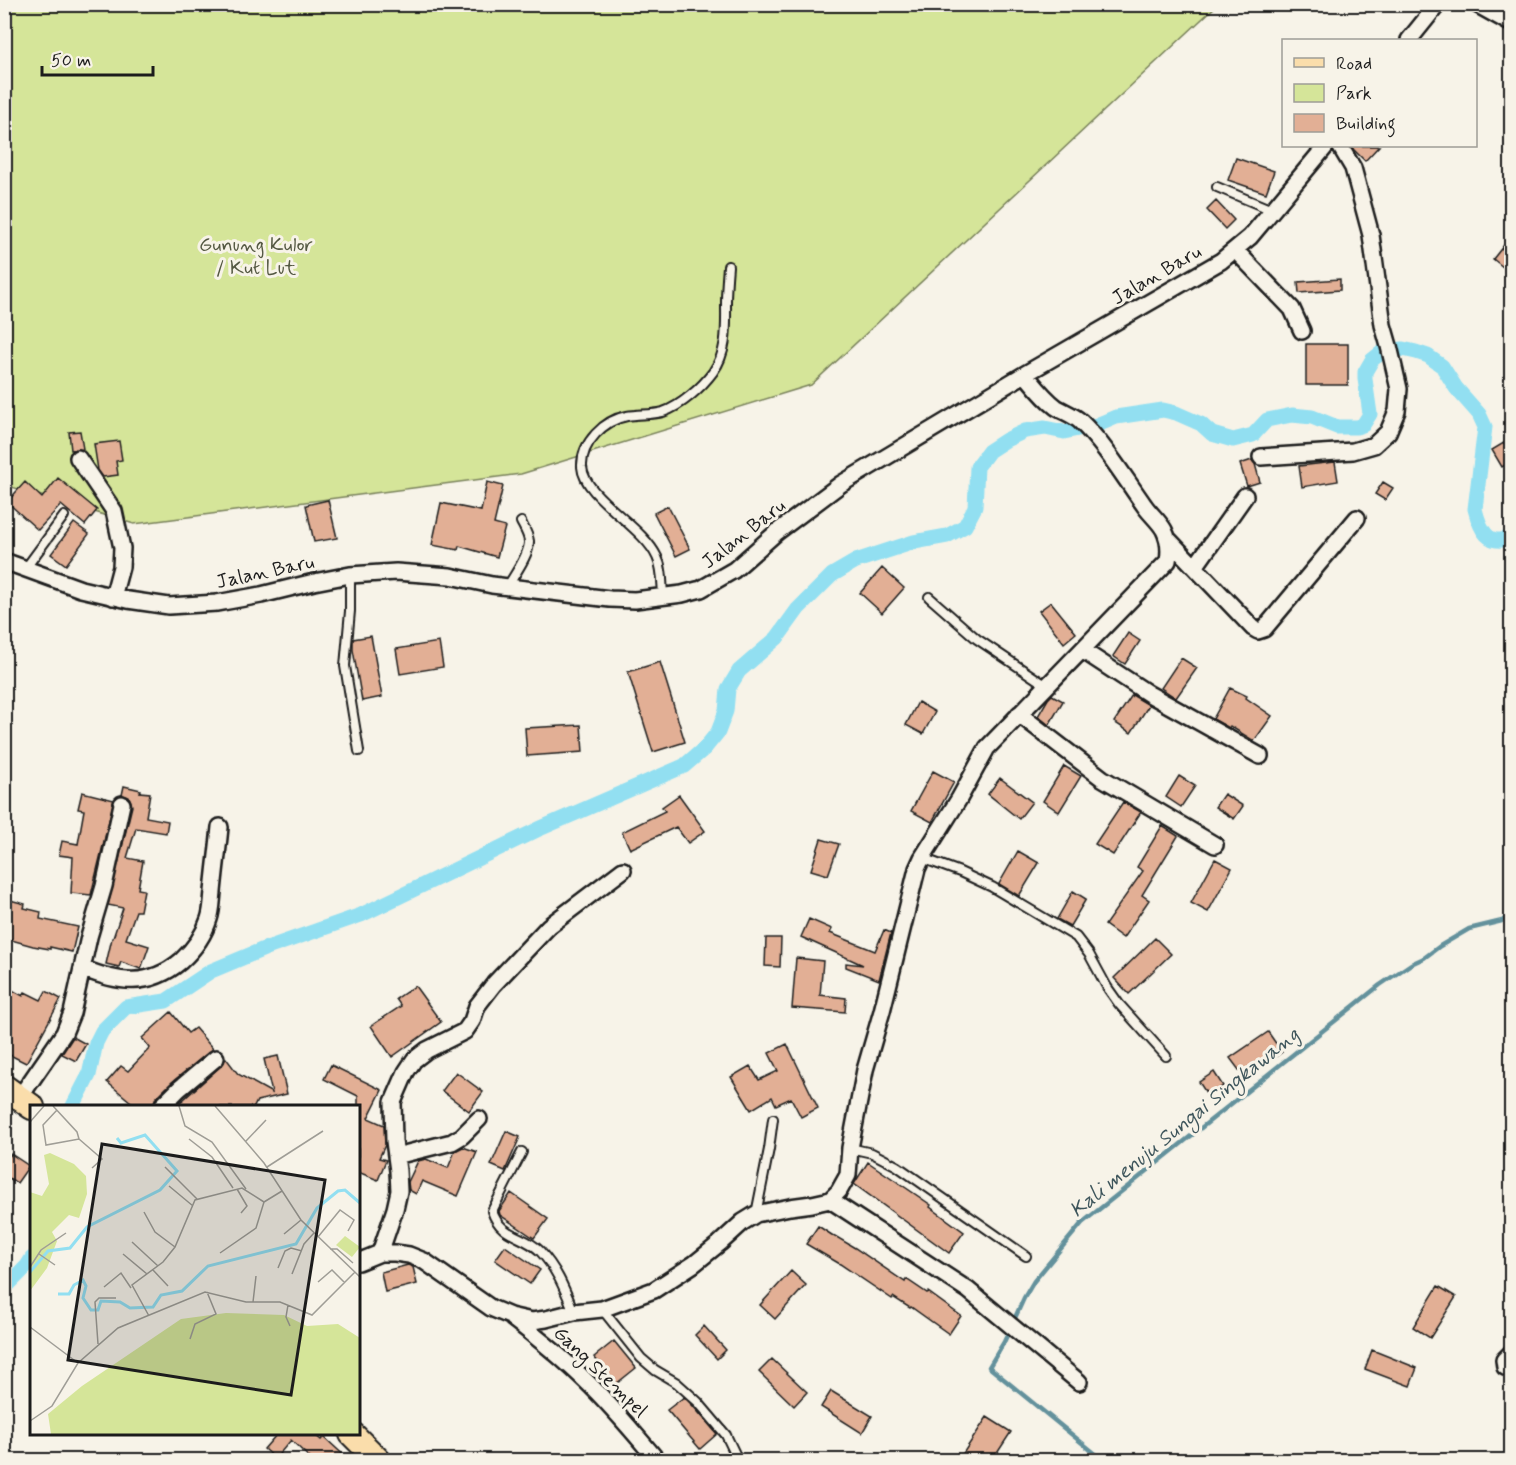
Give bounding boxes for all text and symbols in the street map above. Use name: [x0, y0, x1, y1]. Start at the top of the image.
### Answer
scale bar: [42, 39, 153, 77]
legend: [1282, 39, 1477, 147]
text: 50 m: [51, 49, 91, 73]
text: Road: [1336, 52, 1372, 76]
text: Park: [1336, 82, 1372, 106]
text: Building: [1336, 112, 1396, 138]
park label: Gunung Kulor / Kut Lut: [199, 232, 313, 282]
street label: Jalan Baru: [1107, 239, 1207, 312]
street label: Jalan Baru: [696, 493, 791, 575]
street label: Jalan Baru: [214, 549, 317, 596]
water label: Kali menuju Sungai Singkawang: [1064, 1021, 1307, 1226]
inset map: [30, 1105, 360, 1435]
street label: Gang Stempel: [546, 1320, 653, 1425]

